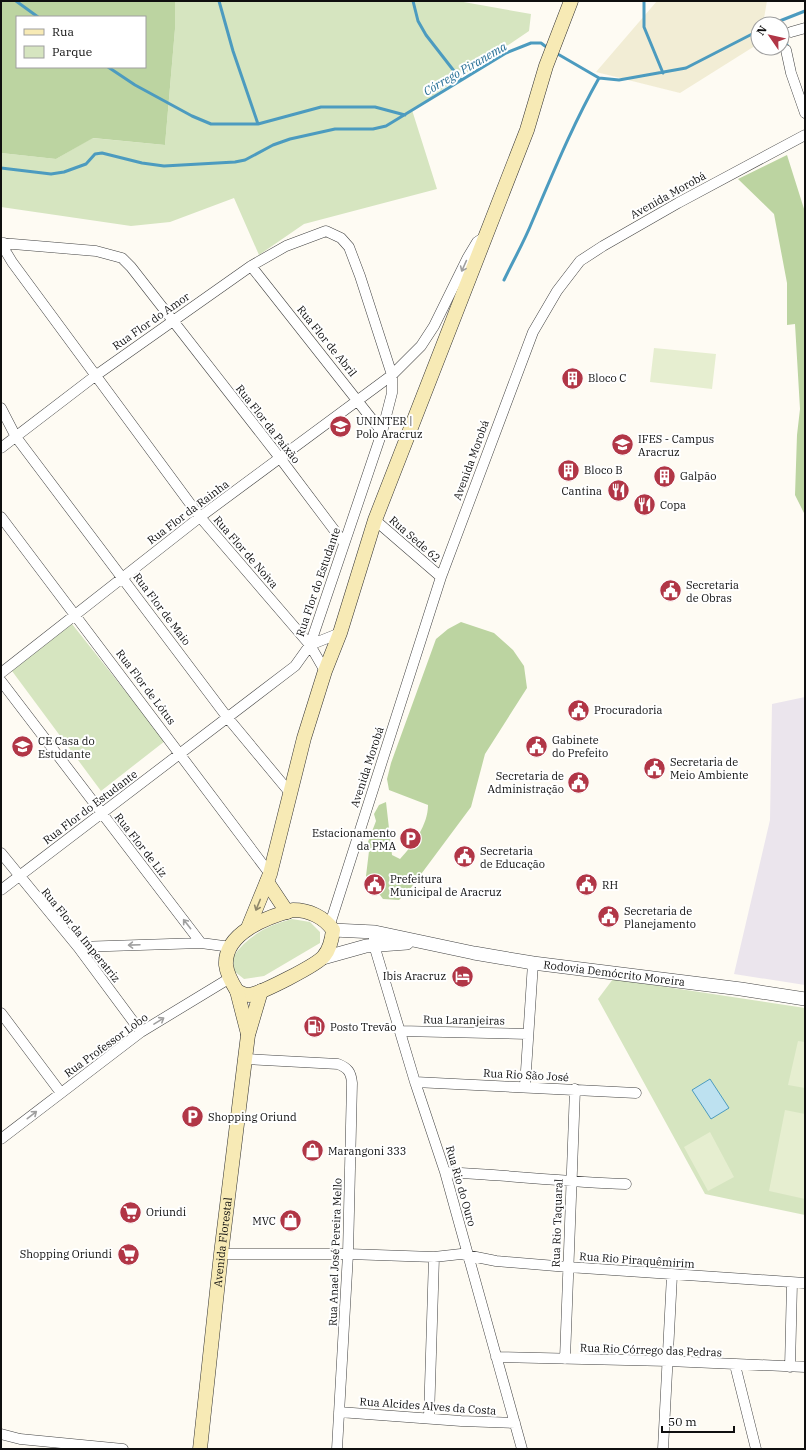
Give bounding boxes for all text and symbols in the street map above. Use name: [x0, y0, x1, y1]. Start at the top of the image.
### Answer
legend: [16, 16, 146, 68]
north arrow: [750, 16, 790, 56]
text: N: [753, 23, 770, 38]
text: Rua: [52, 24, 74, 39]
water label: Córrego Piranema: [420, 38, 509, 98]
text: Parque: [52, 44, 92, 59]
street label: Avenida Morobá: [628, 168, 708, 222]
one-way arrow: [459, 260, 467, 272]
street label: Rua Flor do Amor: [110, 289, 192, 353]
street label: Rua Flor de Abril: [294, 303, 360, 379]
building icon: Bloco C: [559, 365, 585, 391]
place label: Bloco C: [588, 371, 626, 385]
street label: Rua Flor da Paixão: [233, 382, 303, 466]
school or university icon: UNINTER | Polo Aracruz: [328, 414, 354, 440]
place label: UNINTER | Polo Aracruz: [356, 414, 423, 441]
street label: Avenida Morobá: [450, 418, 492, 502]
school or university icon: IFES - Campus Aracruz: [609, 432, 635, 458]
place label: IFES - Campus Aracruz: [638, 432, 714, 459]
building icon: Bloco B: [555, 457, 581, 483]
place label: Bloco B: [584, 463, 623, 477]
building icon: Galpão: [651, 463, 677, 489]
place label: Galpão: [680, 469, 716, 483]
street label: Rua Flor da Rainha: [144, 477, 232, 547]
restaurant icon: Cantina: [605, 478, 631, 504]
place label: Cantina: [562, 484, 602, 498]
restaurant icon: Copa: [632, 492, 658, 518]
place label: Copa: [660, 498, 686, 512]
street label: Rua Flor de Noiva: [211, 513, 281, 591]
street label: Rua Sede 62: [386, 513, 444, 565]
street label: Rua Flor do Estudante: [293, 525, 343, 638]
street label: Rua Flor de Maio: [130, 570, 194, 648]
public building icon: Secretaria de Obras: [657, 578, 683, 604]
place label: Secretaria de Obras: [686, 578, 739, 605]
street label: Rua Flor de Lótus: [113, 647, 179, 727]
public building icon: Procuradoria: [565, 697, 591, 723]
place label: Procuradoria: [594, 703, 663, 717]
street label: Avenida Morobá: [347, 725, 387, 809]
public building icon: Gabinete do Prefeito: [524, 733, 550, 759]
place label: Gabinete do Prefeito: [552, 733, 608, 760]
school or university icon: CE Casa do Estudante: [10, 734, 36, 760]
place label: CE Casa do Estudante: [38, 734, 95, 761]
public building icon: Secretaria de Meio Ambiente: [642, 755, 668, 781]
place label: Secretaria de Meio Ambiente: [670, 755, 749, 782]
street label: Rua Flor do Estudante: [40, 767, 140, 847]
place label: Secretaria de Administração: [487, 769, 564, 796]
public building icon: Secretaria de Administração: [566, 769, 592, 795]
street label: Rua Flor de Liz: [112, 810, 171, 880]
place label: Estacionamento da PMA: [312, 826, 396, 853]
parking icon: Estacionamento da PMA: [398, 826, 424, 852]
public building icon: Secretaria de Educação: [452, 844, 478, 870]
place label: Secretaria de Educação: [480, 844, 545, 871]
public building icon: Prefeitura Municipal de Aracruz: [362, 872, 388, 898]
place label: Prefeitura Municipal de Aracruz: [390, 872, 502, 899]
public building icon: RH: [574, 872, 600, 898]
place label: RH: [602, 878, 618, 892]
street label: Rua Flor da Imperatriz: [39, 885, 124, 985]
one-way arrow: [253, 898, 261, 910]
public building icon: Secretaria de Planejamento: [596, 904, 622, 930]
place label: Secretaria de Planejamento: [624, 904, 696, 931]
one-way arrow: [183, 919, 191, 930]
one-way arrow: [128, 941, 141, 949]
street label: Rodovia Demócrito Moreira: [543, 957, 686, 989]
hotel icon: Ibis Aracruz: [449, 963, 475, 989]
place label: Ibis Aracruz: [383, 969, 446, 983]
street label: Rua Professor Lobo: [61, 1010, 151, 1080]
street label: Rua Laranjeiras: [423, 1012, 505, 1028]
fuel station icon: Posto Trevão: [301, 1014, 327, 1040]
one-way arrow: [153, 1017, 164, 1025]
place label: Posto Trevão: [330, 1020, 397, 1034]
street label: Rua Rio São José: [483, 1066, 569, 1084]
parking icon: Shopping Oriund: [179, 1104, 205, 1130]
place label: Shopping Oriund: [208, 1110, 297, 1124]
one-way arrow: [26, 1111, 37, 1119]
shop icon: Marangoni 333: [299, 1138, 325, 1164]
place label: Marangoni 333: [328, 1144, 406, 1158]
street label: Rua Rio do Ouro: [443, 1144, 479, 1228]
street label: Rua Anael José Pereira Mello: [325, 1178, 345, 1326]
street label: Rua Rio Taquaral: [548, 1178, 566, 1268]
street label: Avenida Florestal: [210, 1196, 235, 1288]
supermarket icon: Oriundi: [118, 1199, 144, 1225]
place label: Oriundi: [146, 1205, 187, 1219]
shop icon: MVC: [278, 1208, 304, 1234]
place label: MVC: [252, 1214, 276, 1228]
supermarket icon: Shopping Oriundi: [115, 1241, 141, 1267]
place label: Shopping Oriundi: [20, 1247, 113, 1261]
street label: Rua Rio Piraquêmirim: [579, 1249, 696, 1271]
street label: Rua Rio Córrego das Pedras: [580, 1341, 722, 1359]
street label: Rua Alcides Alves da Costa: [359, 1394, 497, 1418]
scale bar: [662, 1408, 734, 1434]
text: 50 m: [668, 1414, 697, 1429]

